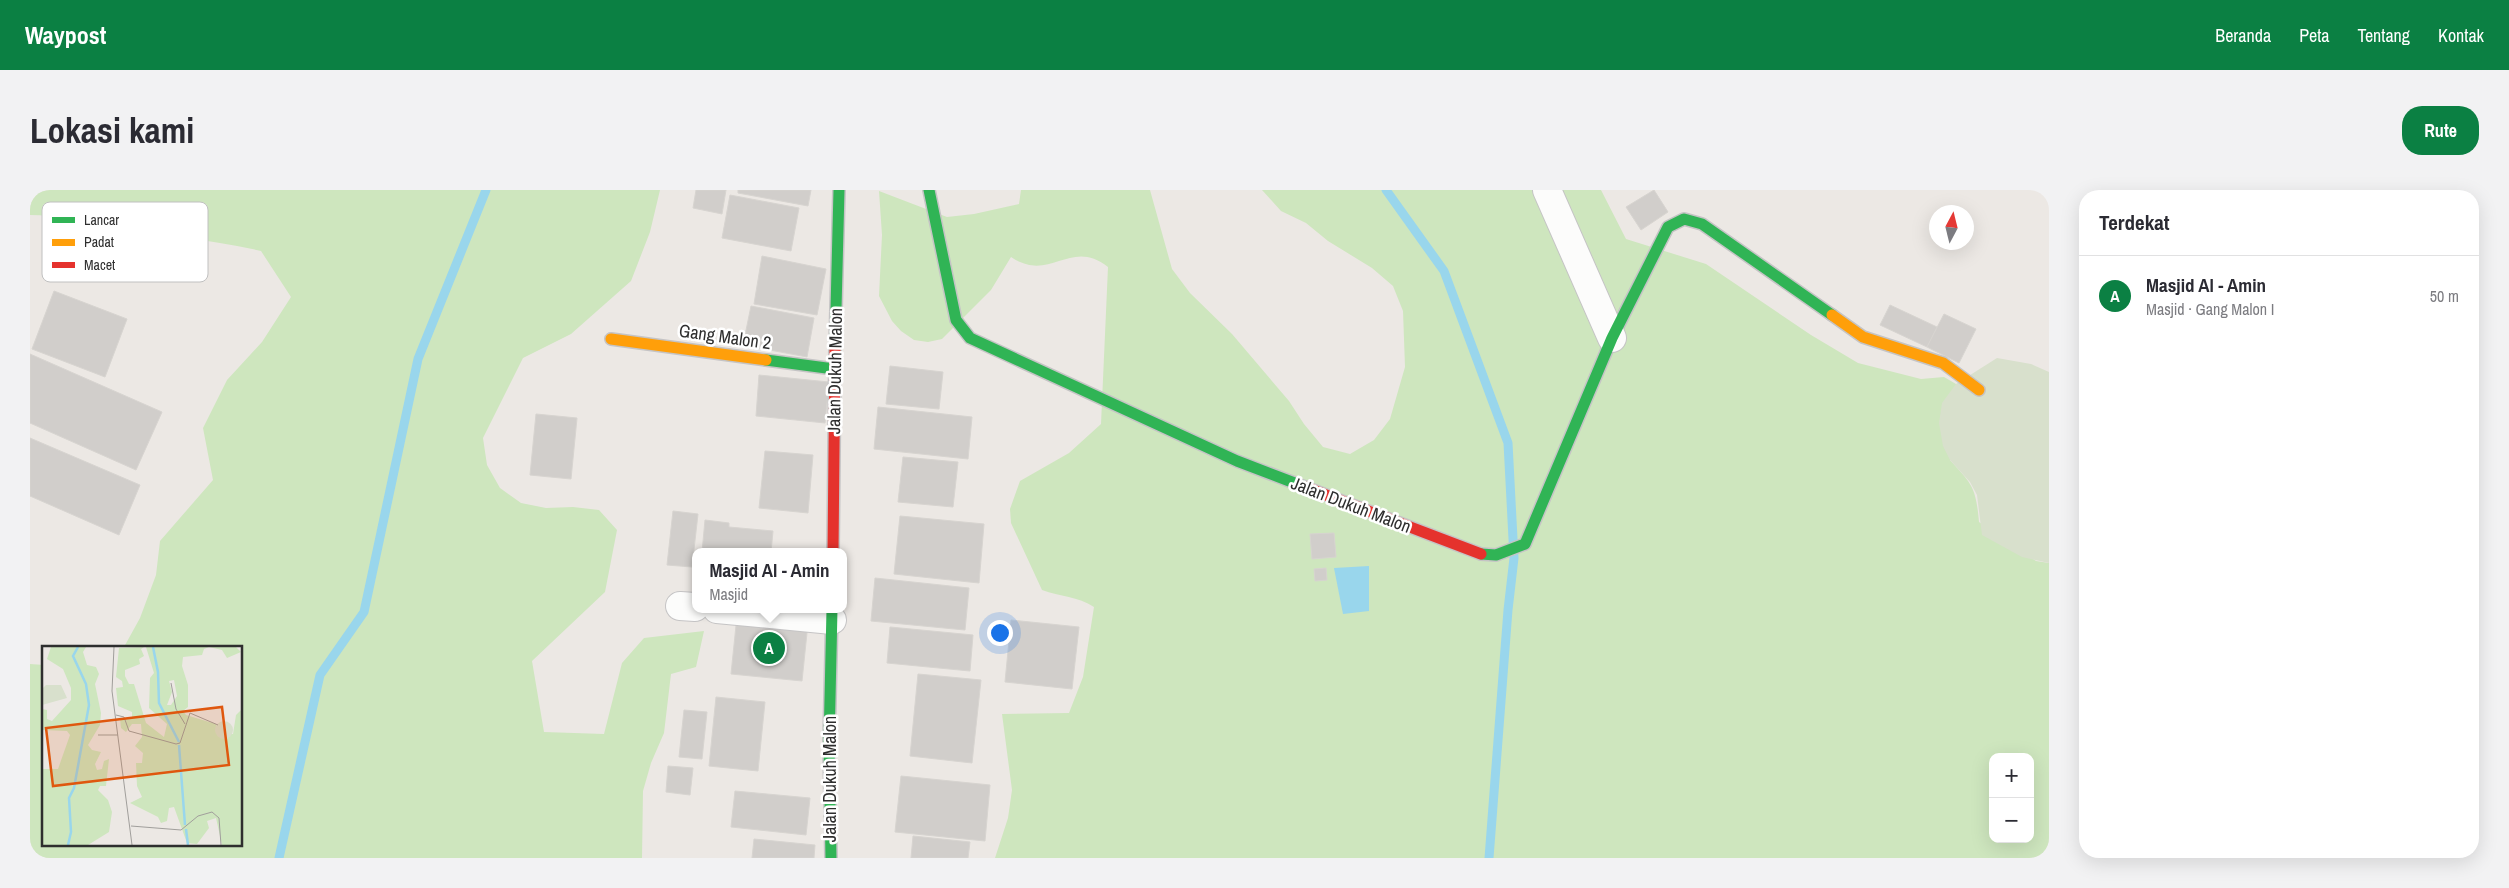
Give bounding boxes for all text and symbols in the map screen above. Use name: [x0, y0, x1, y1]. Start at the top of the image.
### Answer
text: Waypost: [25, 19, 106, 51]
text: Beranda: [2215, 23, 2271, 48]
text: Peta: [2299, 23, 2330, 48]
text: Tentang: [2358, 23, 2410, 48]
text: Kontak: [2438, 23, 2484, 48]
button: Rute: [2402, 106, 2479, 155]
text: Lokasi kami: [30, 107, 194, 154]
legend: [42, 202, 208, 282]
north arrow: [1929, 205, 1974, 250]
text: Terdekat: [2099, 208, 2170, 237]
text: Lancar: [84, 211, 119, 229]
text: Padat: [84, 233, 114, 251]
text: Macet: [84, 256, 115, 274]
text: Masjid Al - Amin: [2146, 272, 2266, 298]
text: A: [2110, 285, 2120, 307]
text: 50 m: [2430, 285, 2459, 307]
text: Masjid · Gang Malon I: [2146, 298, 2274, 320]
street label: Jalan Dukuh Malon: [821, 308, 848, 434]
street label: Gang Malon 2: [677, 318, 773, 355]
street label: Jalan Dukuh Malon: [1288, 470, 1415, 539]
popup: [692, 548, 847, 613]
text: Masjid Al - Amin: [709, 557, 830, 583]
text: Masjid: [709, 583, 748, 605]
your location: [987, 620, 1013, 646]
pin: A: [753, 629, 785, 667]
inset map: [42, 646, 242, 846]
street label: Jalan Dukuh Malon: [817, 716, 842, 842]
map controls: [1989, 753, 2034, 843]
button: +: [1989, 753, 2034, 798]
button: −: [1989, 798, 2034, 843]

